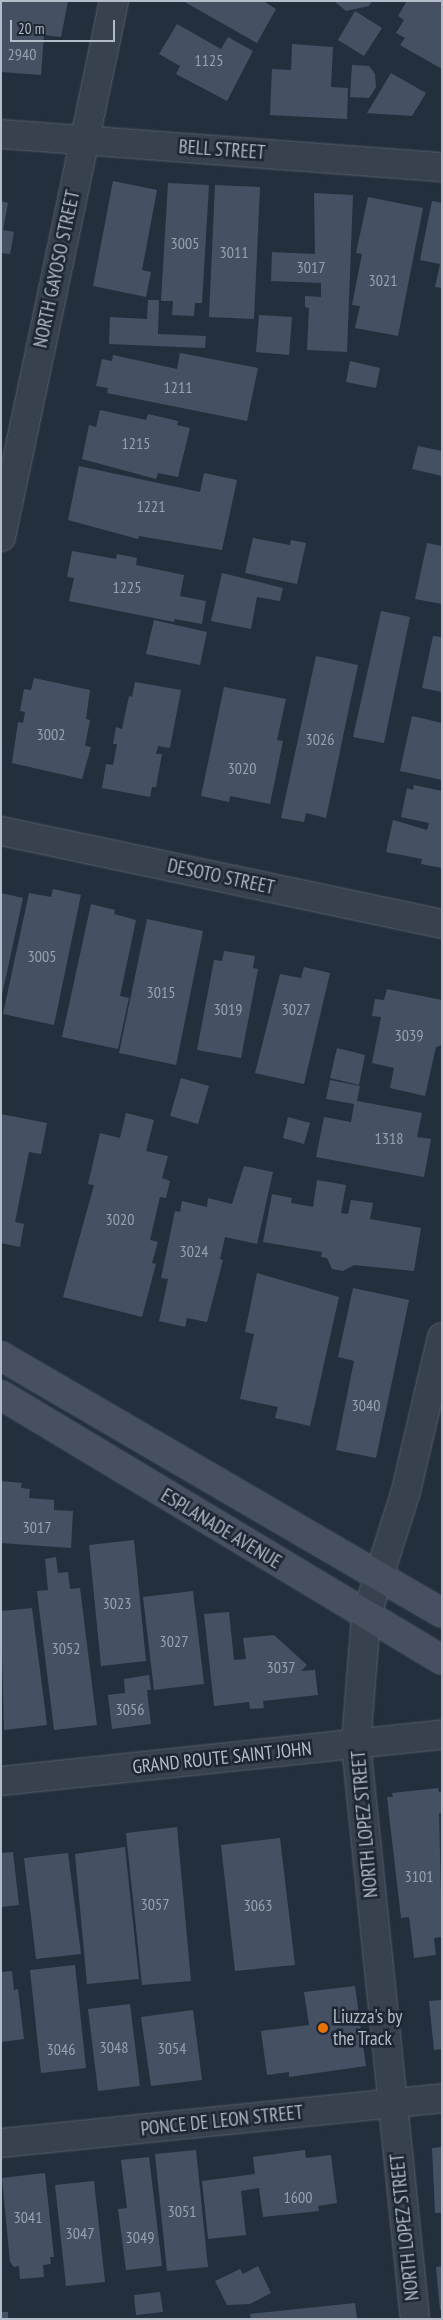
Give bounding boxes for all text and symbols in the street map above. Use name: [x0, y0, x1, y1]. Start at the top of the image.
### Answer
scale bar: [12, 10, 118, 42]
text: 20 m: [18, 19, 44, 38]
house number: 2940: [8, 44, 36, 64]
house number: 1125: [195, 50, 223, 70]
street label: BELL STREET: [178, 136, 266, 164]
street label: NORTH GAYOSO STREET: [29, 188, 85, 350]
house number: 3005: [171, 233, 199, 253]
house number: 3011: [220, 242, 248, 262]
house number: 3017: [297, 257, 325, 277]
house number: 3021: [369, 270, 397, 290]
house number: 1211: [164, 377, 192, 397]
house number: 1215: [122, 433, 150, 453]
house number: 1221: [137, 496, 165, 516]
house number: 1225: [113, 577, 141, 597]
house number: 3002: [37, 724, 65, 744]
house number: 3026: [306, 729, 334, 749]
house number: 3020: [228, 758, 256, 778]
street label: DESOTO STREET: [165, 855, 277, 899]
house number: 3005: [28, 946, 56, 966]
house number: 3015: [147, 982, 175, 1002]
house number: 3019: [214, 999, 242, 1019]
house number: 3027: [282, 999, 310, 1019]
house number: 3039: [395, 1025, 423, 1045]
house number: 1318: [375, 1128, 403, 1148]
house number: 3020: [106, 1209, 134, 1229]
house number: 3024: [180, 1241, 208, 1261]
house number: 3040: [352, 1395, 380, 1415]
street label: ESPLANADE AVENUE: [157, 1484, 285, 1574]
house number: 3017: [23, 1517, 51, 1537]
house number: 3023: [103, 1593, 131, 1613]
house number: 3027: [160, 1631, 188, 1651]
house number: 3052: [52, 1638, 80, 1658]
house number: 3037: [267, 1657, 295, 1677]
house number: 3056: [116, 1699, 144, 1719]
street label: GRAND ROUTE SAINT JOHN: [131, 1737, 313, 1779]
street label: NORTH LOPEZ STREET: [347, 1749, 383, 1899]
house number: 3101: [405, 1866, 433, 1886]
house number: 3057: [141, 1894, 169, 1914]
house number: 3063: [244, 1895, 272, 1915]
place label: Liuzza's by the Track: [333, 2006, 402, 2050]
marker: Liuzza's by the Track: [317, 2022, 329, 2034]
house number: 3048: [100, 2037, 128, 2057]
house number: 3054: [158, 2038, 186, 2058]
house number: 3046: [47, 2039, 75, 2059]
street label: PONCE DE LEON STREET: [140, 2101, 304, 2141]
street label: NORTH LOPEZ STREET: [386, 2152, 424, 2302]
house number: 1600: [284, 2187, 312, 2207]
house number: 3051: [168, 2201, 196, 2221]
house number: 3041: [14, 2207, 42, 2227]
house number: 3047: [66, 2223, 94, 2243]
house number: 3049: [126, 2227, 154, 2247]

